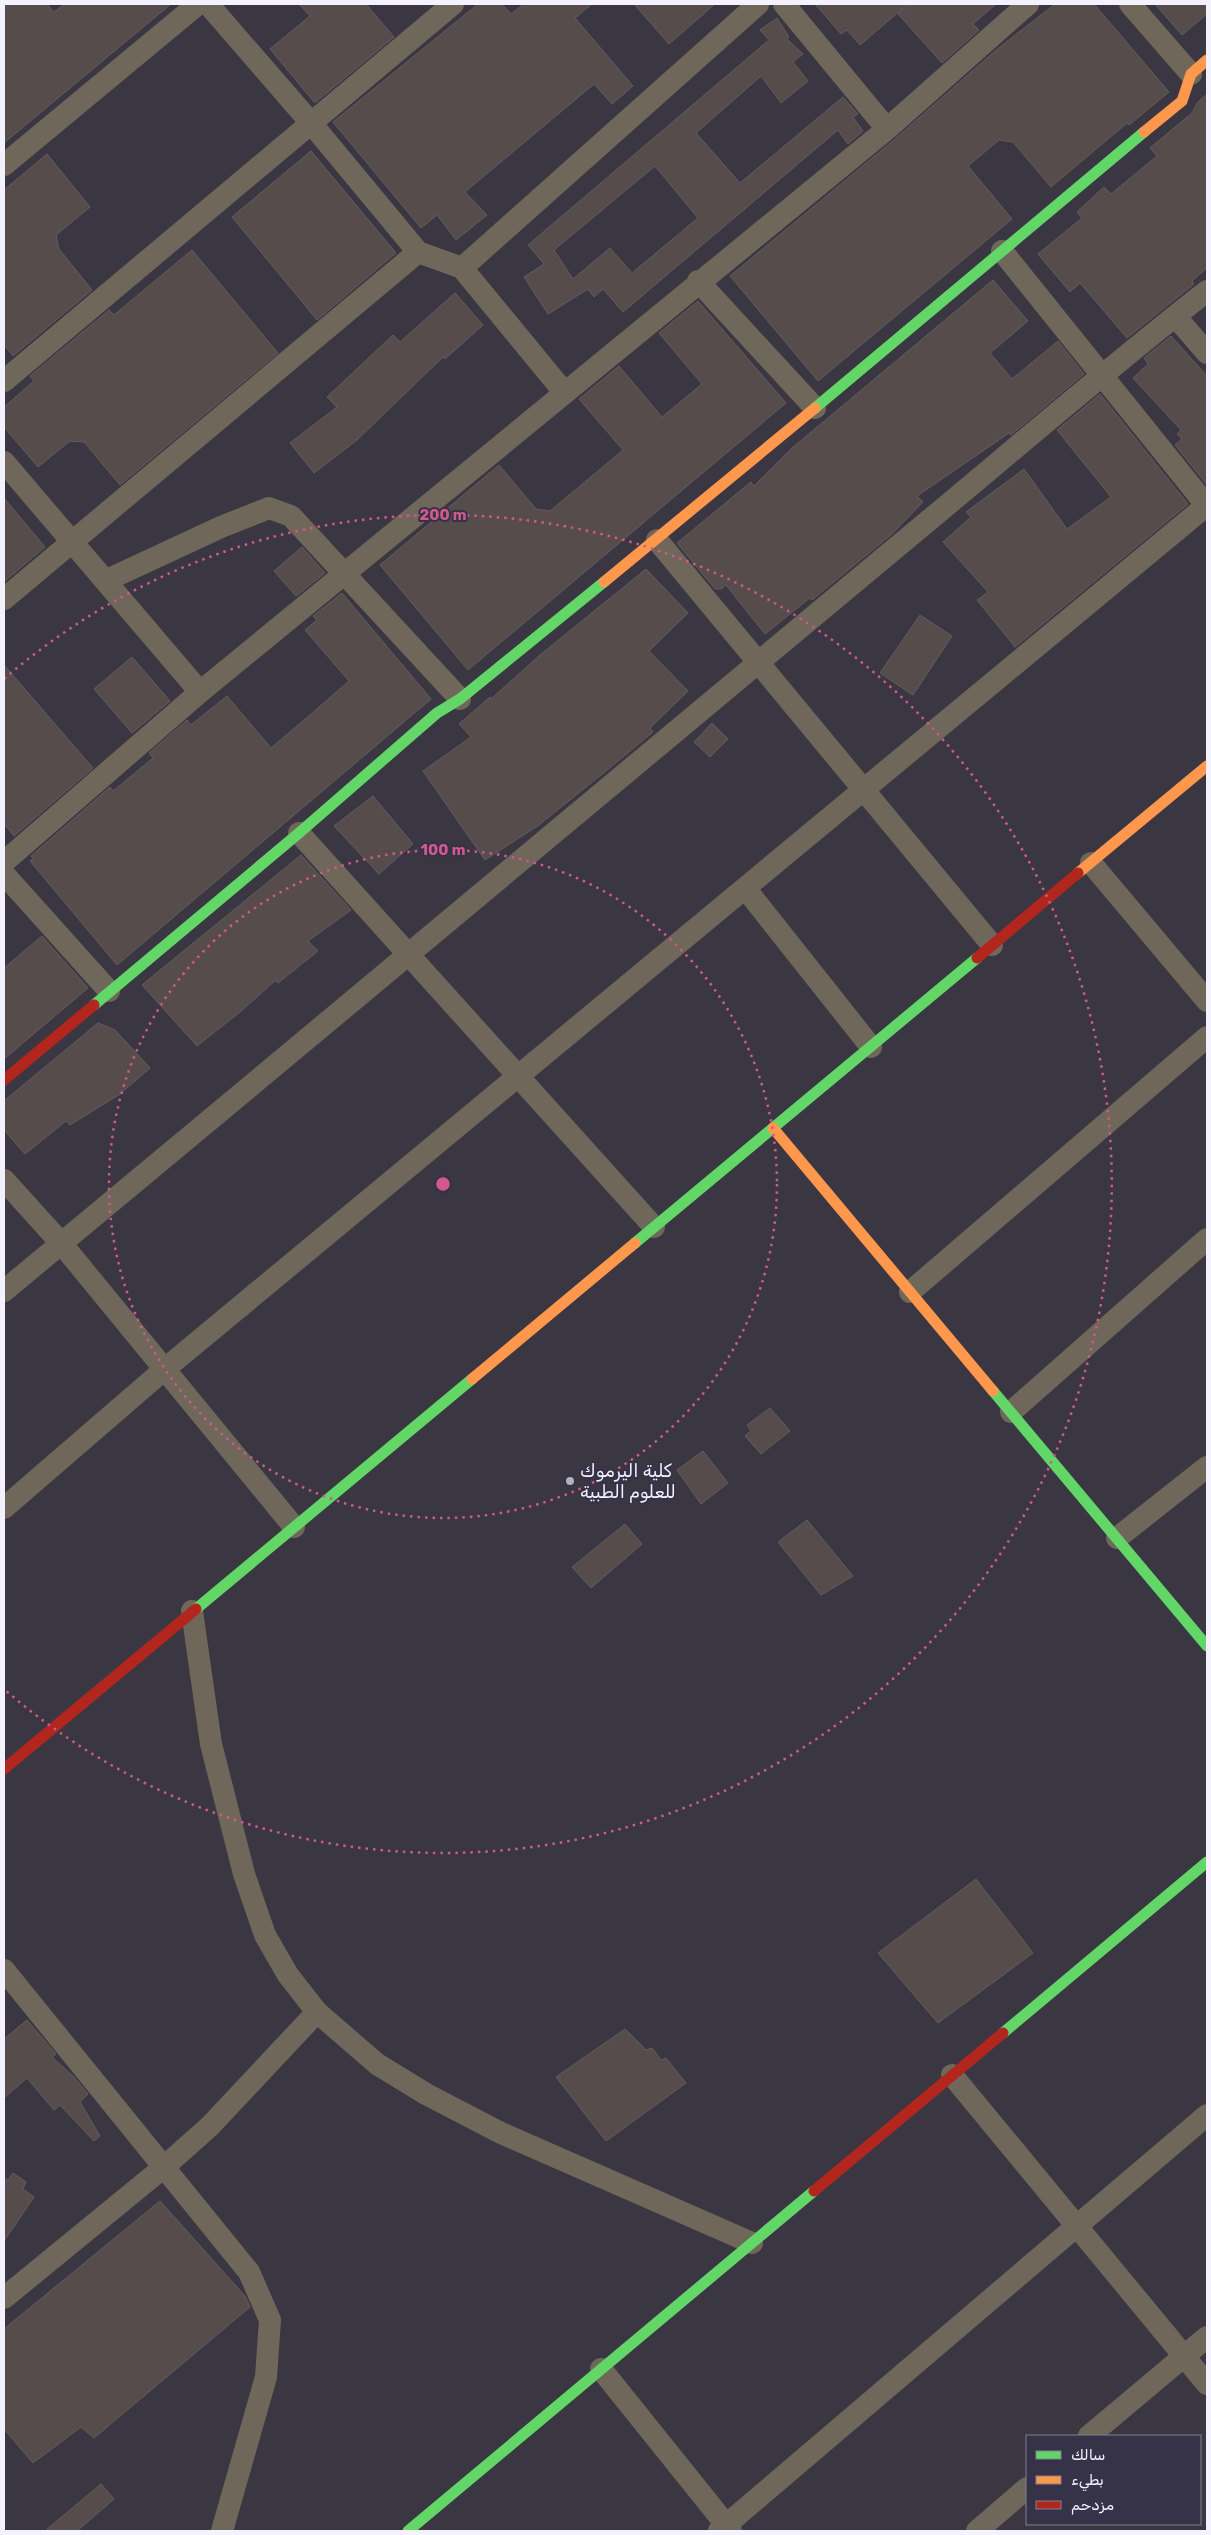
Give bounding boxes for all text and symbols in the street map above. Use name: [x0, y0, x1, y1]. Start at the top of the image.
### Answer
text: 200 m: [419, 506, 467, 524]
text: 100 m: [421, 841, 465, 859]
centre of rings: [434, 1175, 452, 1193]
place label: كلية اليرموك للعلوم الطبية: [580, 1460, 676, 1503]
marker: كلية اليرموك للعلوم الطبية: [564, 1475, 576, 1487]
legend: [1026, 2435, 1201, 2525]
text: سالك: [1071, 2446, 1106, 2464]
text: بطيء: [1071, 2471, 1104, 2492]
text: مزدحم: [1071, 2496, 1114, 2515]

